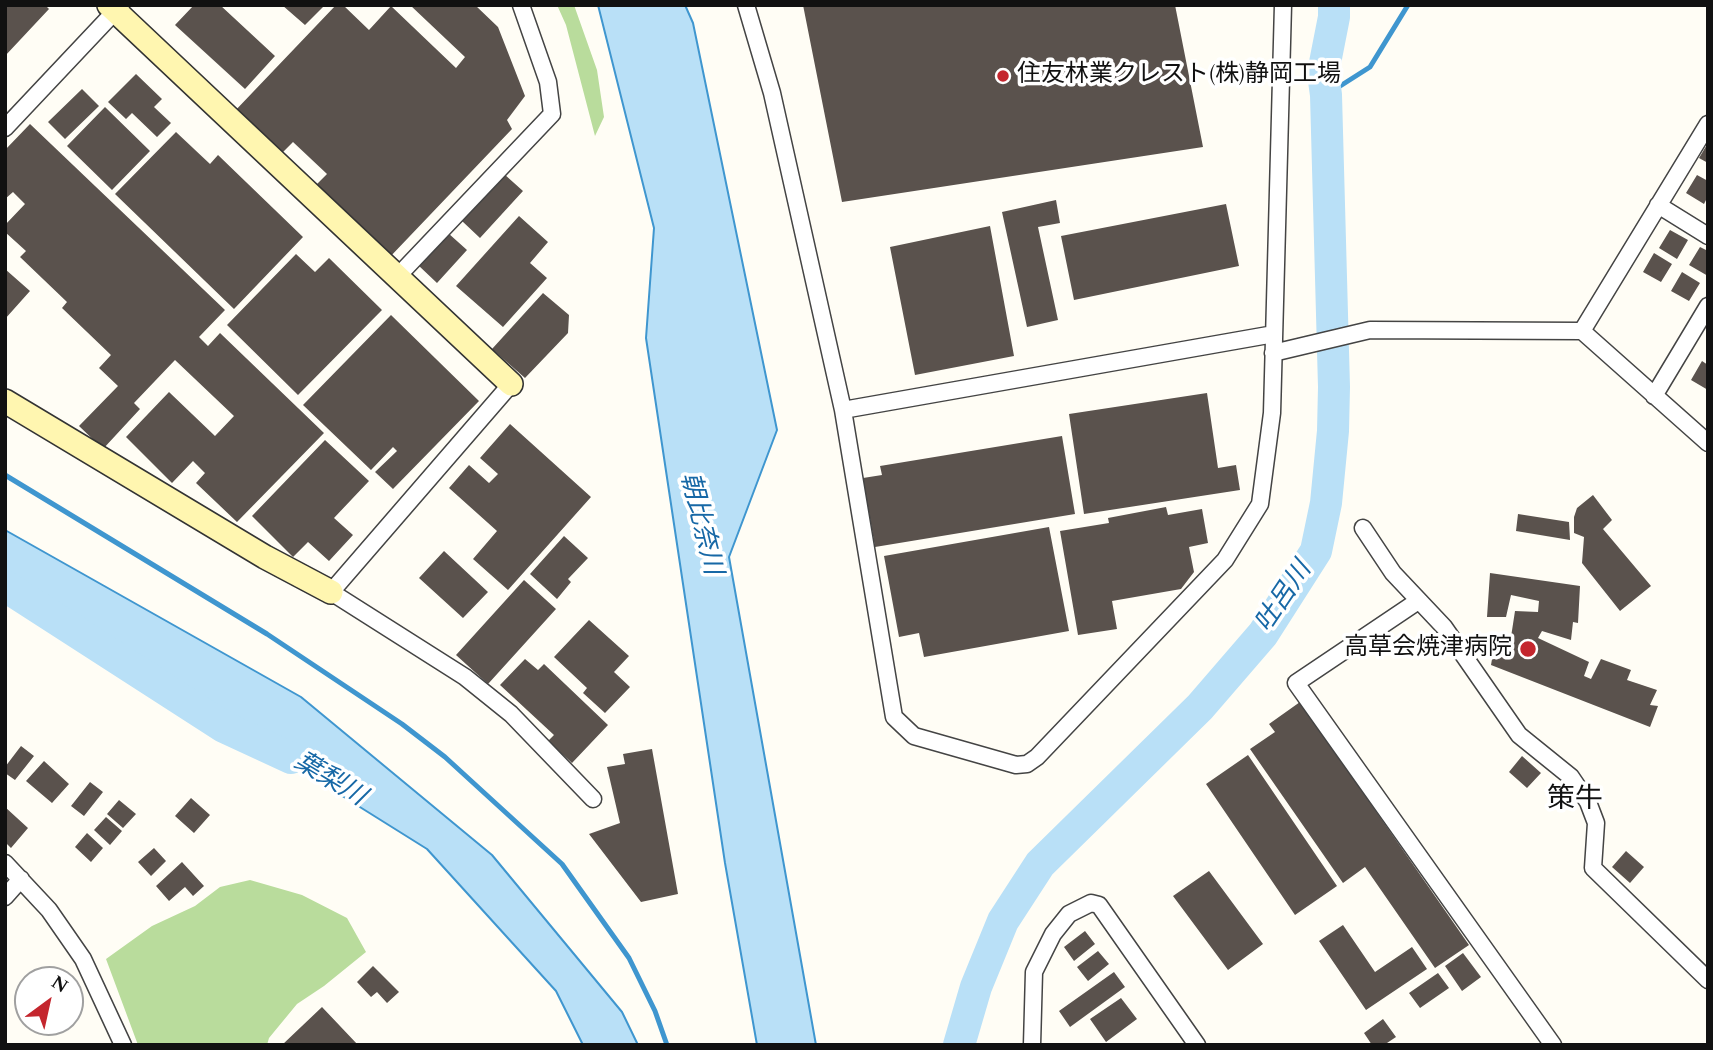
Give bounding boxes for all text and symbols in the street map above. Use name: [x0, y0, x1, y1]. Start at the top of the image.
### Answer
place label: 住友林業クレスト(株)静岡工場: [1017, 62, 1341, 90]
marker: 住友林業クレスト(株)静岡工場: [995, 68, 1011, 84]
water label: 朝比奈川: [671, 470, 727, 578]
water label: 吐呂川: [1250, 557, 1320, 639]
place label: 高草会焼津病院: [1344, 635, 1512, 663]
marker: 高草会焼津病院: [1518, 639, 1538, 659]
water label: 葉梨川: [288, 748, 370, 814]
district label: 策牛: [1547, 785, 1603, 819]
north arrow: [14, 966, 84, 1036]
text: N: [45, 968, 74, 1001]

